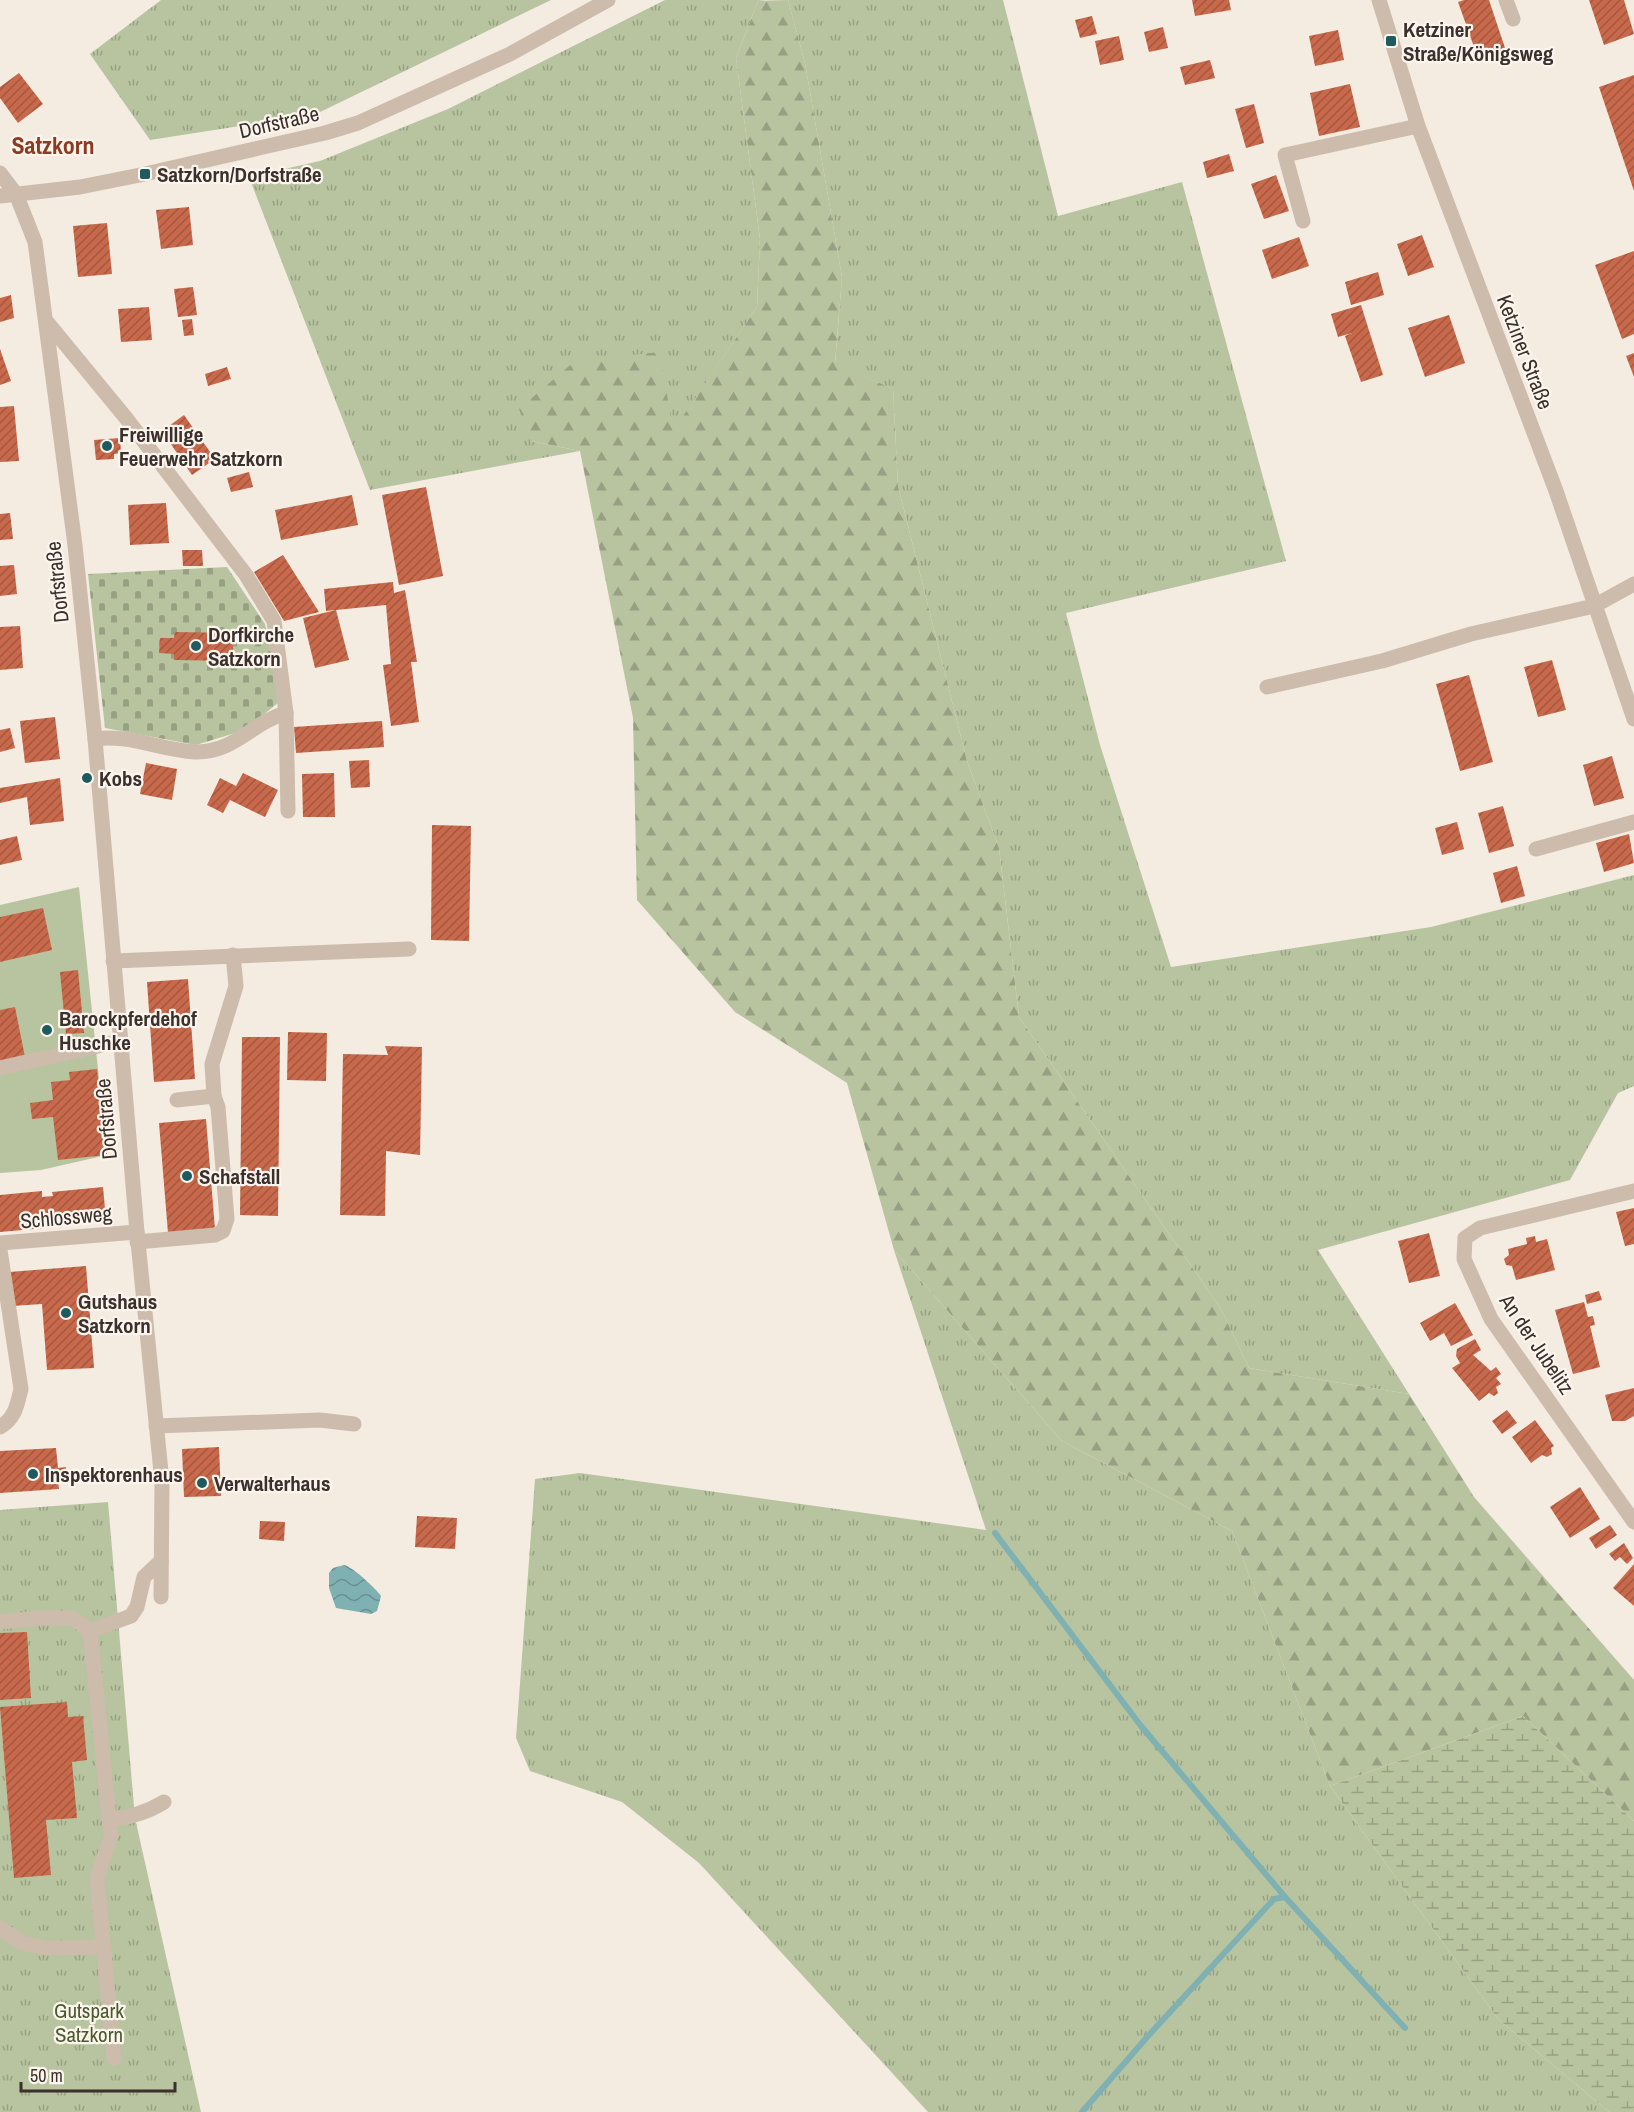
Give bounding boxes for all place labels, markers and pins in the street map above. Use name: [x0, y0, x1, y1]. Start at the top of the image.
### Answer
place label: Ketziner Straße/Königsweg: [1403, 15, 1554, 68]
marker: Ketziner Straße/Königsweg: [1384, 34, 1398, 48]
place label: Satzkorn/Dorfstraße: [157, 160, 322, 189]
marker: Satzkorn/Dorfstraße: [138, 167, 152, 181]
place label: Freiwillige Feuerwehr Satzkorn: [119, 420, 283, 473]
marker: Freiwillige Feuerwehr Satzkorn: [100, 439, 114, 453]
place label: Dorfkirche Satzkorn: [208, 620, 294, 673]
marker: Dorfkirche Satzkorn: [189, 639, 203, 653]
place label: Kobs: [99, 764, 142, 793]
marker: Kobs: [80, 771, 94, 785]
place label: Barockpferdehof Huschke: [59, 1004, 197, 1057]
marker: Barockpferdehof Huschke: [40, 1023, 54, 1037]
place label: Schafstall: [199, 1162, 280, 1191]
marker: Schafstall: [180, 1169, 194, 1183]
place label: Gutshaus Satzkorn: [78, 1287, 157, 1340]
marker: Gutshaus Satzkorn: [59, 1306, 73, 1320]
place label: Inspektorenhaus: [45, 1460, 183, 1489]
marker: Inspektorenhaus: [26, 1467, 40, 1481]
place label: Verwalterhaus: [214, 1469, 330, 1498]
marker: Verwalterhaus: [195, 1476, 209, 1490]

